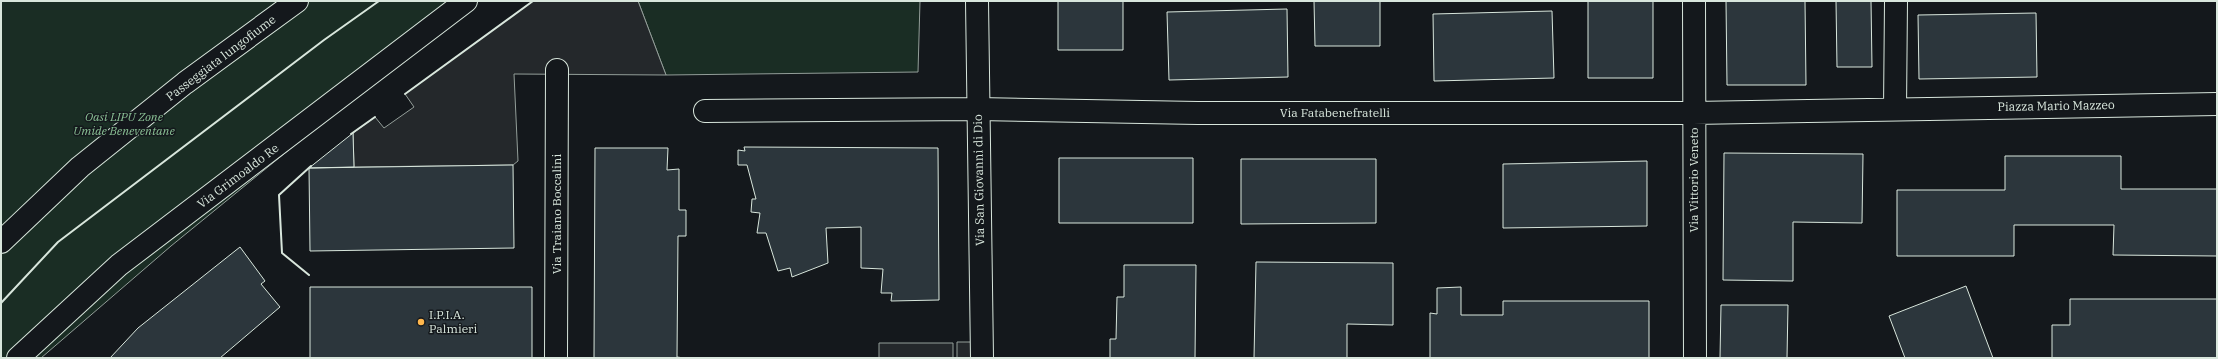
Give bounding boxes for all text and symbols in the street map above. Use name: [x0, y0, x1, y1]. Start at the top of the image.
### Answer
street label: Passeggiata lungofiume: [163, 11, 279, 104]
street label: Piazza Mario Mazzeo: [1997, 97, 2115, 114]
street label: Via Fatabenefratelli: [1280, 105, 1390, 120]
park label: Oasi LIPU Zone Umide Beneventane: [73, 109, 175, 138]
street label: Via San Giovanni di Dio: [970, 114, 987, 246]
street label: Via Vittorio Veneto: [1686, 127, 1701, 232]
street label: Via Grimoaldo Re: [194, 140, 281, 211]
street label: Via Traiano Boccalini: [549, 154, 564, 274]
place label: I.P.I.A. Palmieri: [429, 307, 477, 336]
marker: I.P.I.A. Palmieri: [416, 317, 426, 327]

